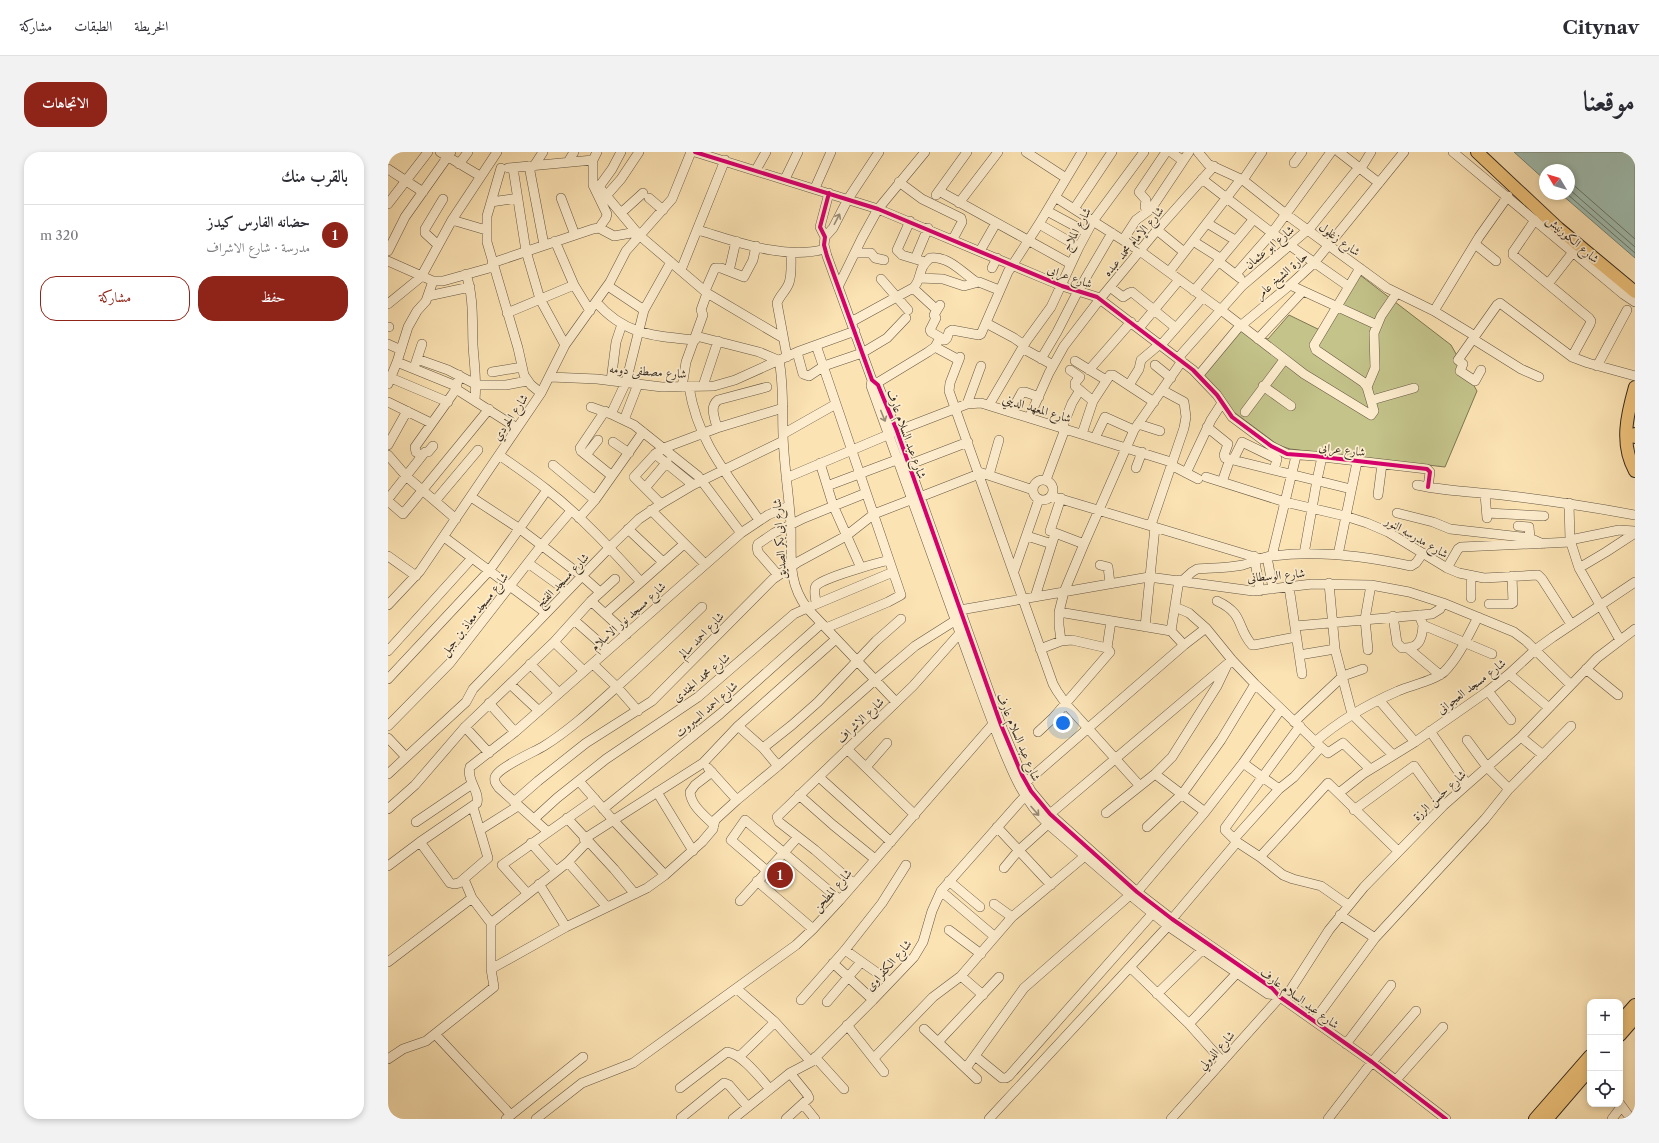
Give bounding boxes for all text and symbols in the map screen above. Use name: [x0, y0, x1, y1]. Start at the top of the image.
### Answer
text: Citynav: [1562, 16, 1639, 39]
text: مشاركة: [20, 17, 52, 35]
text: الطبقات: [74, 17, 112, 35]
text: الخريطة: [134, 17, 168, 35]
button: الاتجاهات: [24, 82, 107, 127]
text: موقعنا: [1583, 84, 1635, 118]
north arrow: [1539, 164, 1575, 200]
text: بالقرب منك: [281, 166, 348, 186]
street label: شارع الإمام محمد عبده: [1099, 203, 1170, 282]
street label: شارع الملاح: [1058, 205, 1098, 255]
text: حضانه الفارس كيدز: [207, 212, 310, 231]
street label: شارع الكورنيش: [1541, 212, 1603, 269]
one-way arrow: [834, 213, 842, 225]
street label: شارع زغلول: [1314, 219, 1364, 262]
street label: شارع ابو عثمان: [1241, 222, 1300, 275]
text: 320 m: [40, 227, 78, 243]
text: 1: [332, 227, 338, 243]
text: مدرسة · شارع الاشراف: [206, 239, 310, 255]
street label: حارة الشيخ عامر: [1252, 248, 1313, 305]
street label: شارع عرابى: [1044, 261, 1095, 295]
button: مشاركة: [40, 276, 190, 321]
button: حفظ: [198, 276, 348, 321]
street label: شارع مصطفى دومه: [609, 361, 687, 385]
street label: شارع عبد السلام عارف: [880, 387, 930, 482]
street label: شارع المعهد الديني: [1000, 390, 1073, 429]
street label: شارع الحردي: [489, 391, 534, 445]
one-way arrow: [879, 410, 887, 422]
street label: شارع عرابى: [1317, 439, 1366, 463]
street label: شارع ابى بكر الصديق: [769, 498, 793, 580]
street label: شارع مدرسه النور: [1380, 512, 1451, 565]
street label: شارع مسجد الفتح: [532, 549, 595, 613]
street label: شارع الوسطانى: [1247, 565, 1306, 589]
street label: شارع مسجد معاذ بن جبل: [437, 569, 515, 661]
street label: شارع مسجد نور الاسلام: [587, 578, 672, 657]
street label: شارع احمد سالم: [675, 608, 730, 664]
street label: شارع محمد الجندى: [669, 649, 735, 708]
street label: شارع مسجد العجوانى: [1433, 655, 1511, 720]
street label: شارع احمد السبروت: [672, 678, 743, 743]
street label: شارع عبد السلام عارف: [990, 691, 1044, 785]
street label: شارع الاشراف: [833, 694, 890, 749]
your location: [1053, 713, 1073, 733]
street label: شارع حسن الرزة: [1409, 766, 1472, 826]
one-way arrow: [1031, 805, 1040, 816]
pin: 1: [767, 860, 793, 890]
street label: شارع المطحن: [809, 865, 858, 917]
street label: شارع الكفراوى: [862, 936, 918, 996]
street label: شارع عبد السلام عارف: [1255, 964, 1343, 1035]
map controls: [1587, 999, 1623, 1107]
button: +: [1587, 999, 1623, 1035]
street label: شارع الدولي: [1194, 1027, 1241, 1075]
button: −: [1587, 1035, 1623, 1071]
button: locate: [1587, 1071, 1623, 1107]

